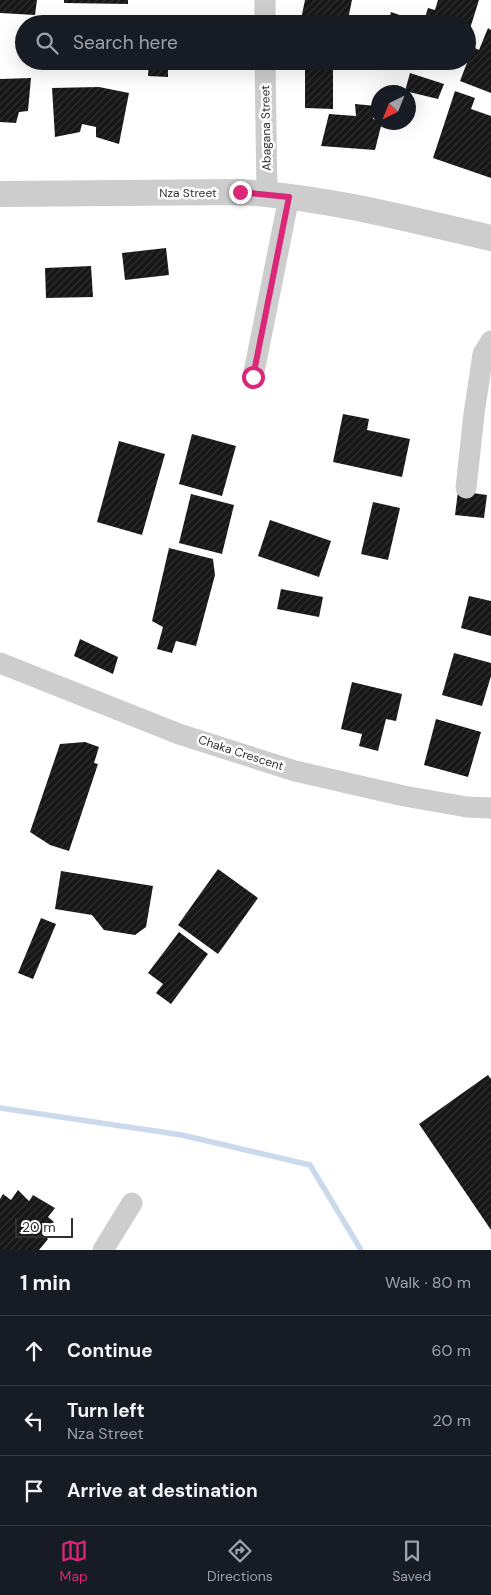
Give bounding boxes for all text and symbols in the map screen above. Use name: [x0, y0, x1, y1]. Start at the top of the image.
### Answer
search box: [15, 15, 476, 70]
icon: search: [33, 29, 61, 57]
text: Search here: [73, 30, 178, 55]
street label: Abagana Street: [257, 85, 275, 171]
north arrow: [371, 85, 416, 130]
route end: [229, 181, 252, 204]
street label: Nza Street: [159, 185, 217, 201]
route start: [242, 366, 265, 389]
street label: Chaka Crescent: [196, 732, 286, 774]
scale bar: [15, 1215, 72, 1238]
text: 20 m: [22, 1218, 56, 1236]
text: 1 min: [20, 1269, 71, 1297]
text: Walk · 80 m: [385, 1272, 471, 1293]
icon: ahead: [20, 1337, 48, 1365]
text: Continue: [67, 1338, 153, 1363]
text: 60 m: [431, 1340, 471, 1361]
text: Turn left: [67, 1398, 145, 1423]
icon: left: [20, 1407, 48, 1435]
text: 20 m: [432, 1410, 471, 1431]
text: Nza Street: [67, 1423, 144, 1444]
icon: arrive: [20, 1477, 48, 1505]
text: Arrive at destination: [67, 1478, 258, 1503]
tab: Map: [60, 1537, 88, 1585]
tab: Directions: [207, 1537, 273, 1585]
tab: Saved: [392, 1537, 431, 1585]

